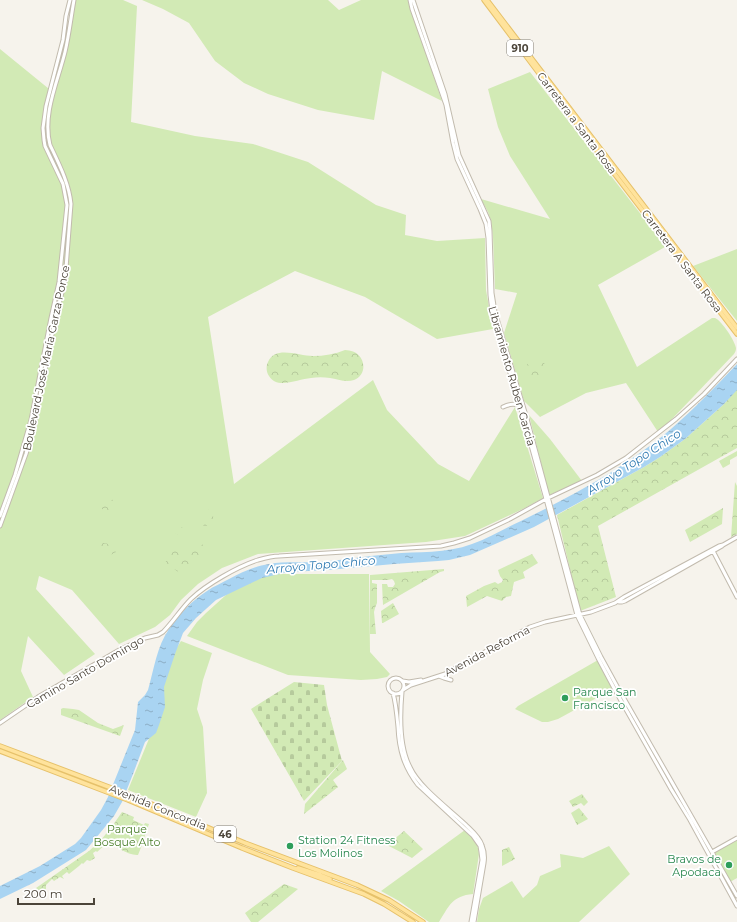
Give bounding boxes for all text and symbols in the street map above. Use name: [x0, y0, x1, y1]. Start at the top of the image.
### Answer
road number: 910: [507, 40, 533, 56]
street label: Carretera a Santa Rosa: [534, 69, 620, 177]
street label: Carretera A Santa Rosa: [639, 207, 725, 315]
street label: Boulevard José María Garza Ponce: [19, 264, 73, 452]
street label: Libramiento Ruben Garcia: [485, 305, 539, 447]
water label: Arroyo Topo Chico: [583, 425, 684, 498]
water label: Arroyo Topo Chico: [265, 552, 376, 577]
street label: Avenida Reforma: [442, 623, 532, 679]
street label: Camino Santo Domingo: [24, 633, 146, 711]
place label: Parque San Francisco: [573, 685, 637, 712]
marker: Parque San Francisco: [560, 693, 570, 703]
street label: Avenida Concordia: [107, 781, 209, 833]
park label: Parque Bosque Alto: [94, 822, 161, 849]
road number: 46: [214, 826, 236, 842]
place label: Station 24 Fitness Los Molinos: [298, 833, 396, 860]
marker: Station 24 Fitness Los Molinos: [285, 841, 295, 851]
place label: Bravos de Apodaca: [667, 852, 721, 879]
marker: Bravos de Apodaca: [724, 860, 734, 870]
scale bar: [18, 880, 94, 906]
text: 200 m: [24, 886, 63, 901]

